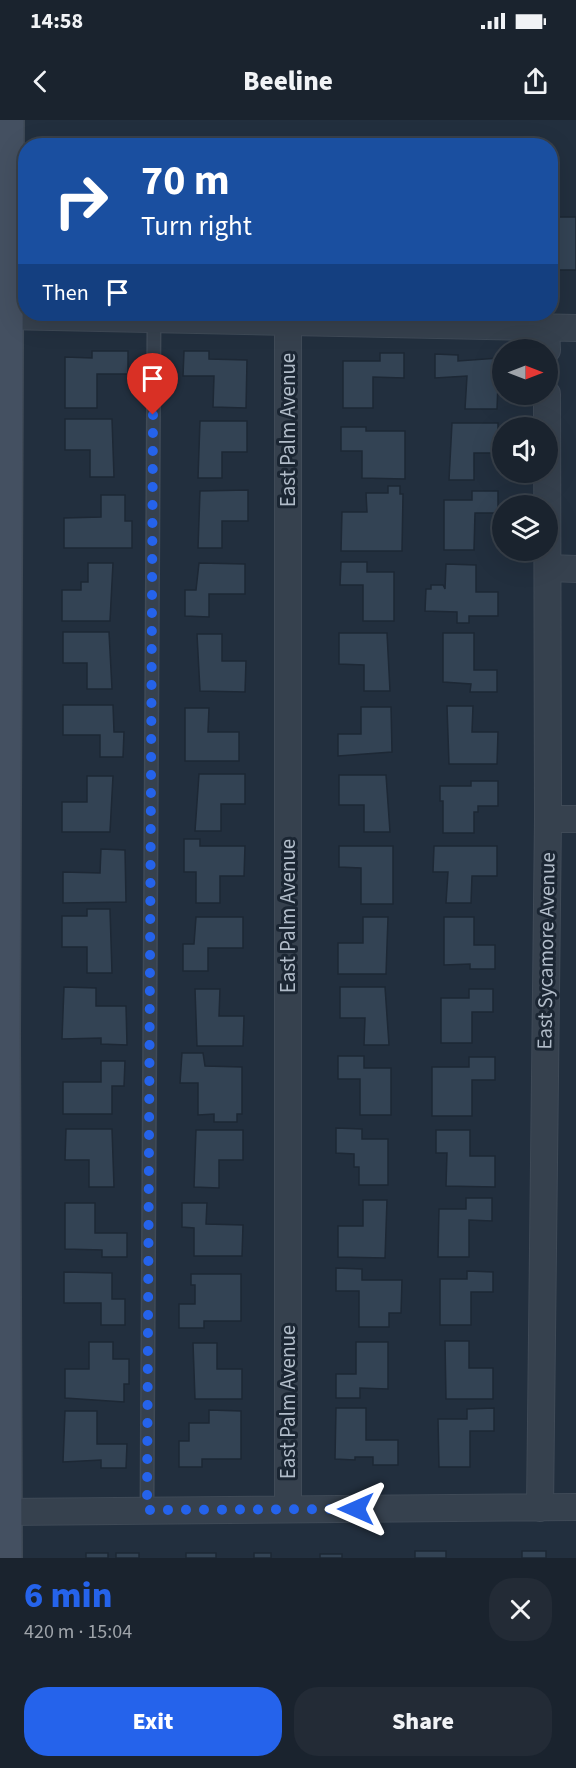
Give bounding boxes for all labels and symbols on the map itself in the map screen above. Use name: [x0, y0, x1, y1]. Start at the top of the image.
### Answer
north arrow: [492, 339, 558, 405]
pin: [127, 353, 178, 415]
street label: East Palm Avenue: [273, 353, 303, 507]
street label: East Palm Avenue: [273, 839, 303, 993]
street label: East Sycamore Avenue: [529, 852, 563, 1050]
street label: East Palm Avenue: [273, 1325, 303, 1479]
position arrow: [324, 1477, 388, 1541]

